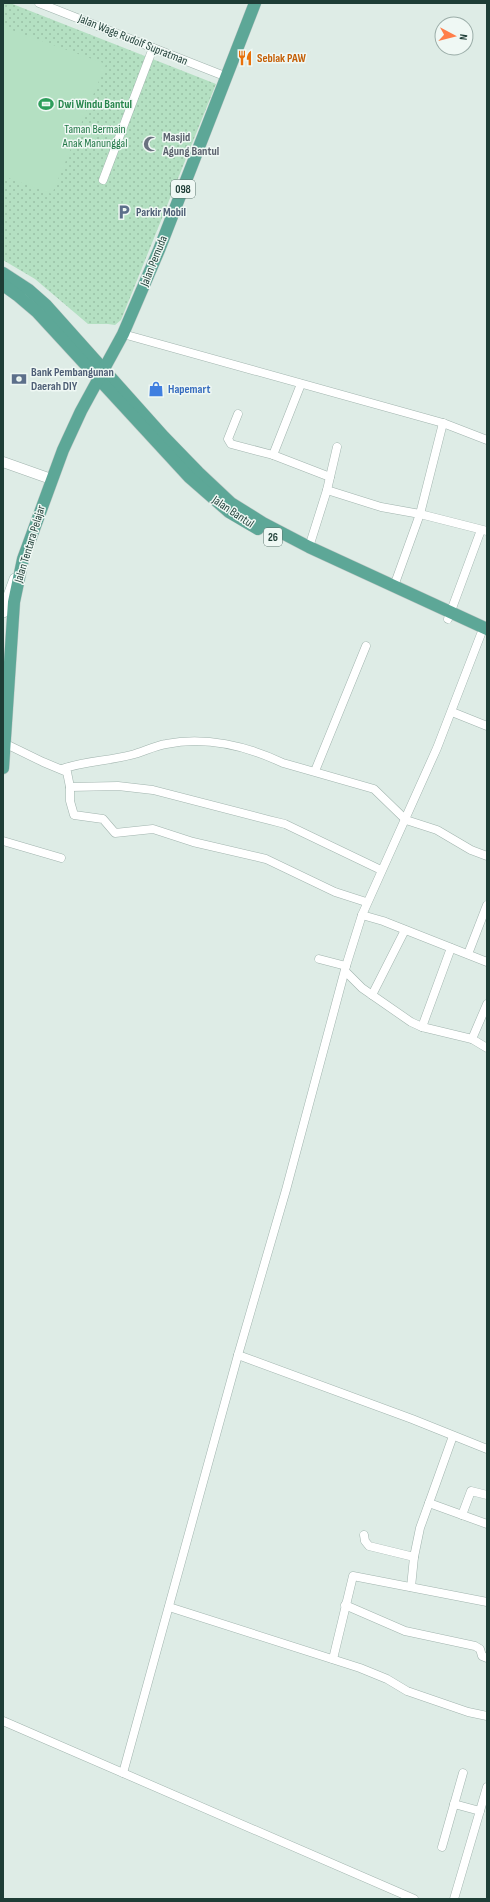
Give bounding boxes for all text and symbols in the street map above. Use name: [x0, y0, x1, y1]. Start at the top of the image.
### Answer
street label: Jalan Wage Rudolf Supratman: [75, 11, 190, 69]
north arrow: [434, 16, 474, 56]
text: N: [457, 33, 470, 41]
restaurant icon: Seblak PAW: [236, 49, 254, 67]
place label: Seblak PAW: [257, 51, 306, 66]
sports icon: Dwi Windu Bantul: [37, 95, 55, 113]
place label: Dwi Windu Bantul: [58, 97, 132, 112]
park label: Taman Bermain Anak Manunggal: [62, 122, 127, 151]
place label: Masjid Agung Bantul: [162, 130, 219, 159]
mosque icon: Masjid Agung Bantul: [142, 135, 160, 153]
road number: 098: [171, 180, 195, 198]
parking icon: Parkir Mobil: [115, 203, 133, 221]
place label: Parkir Mobil: [136, 205, 186, 220]
street label: Jalan Pemuda: [137, 233, 171, 289]
place label: Bank Pembangunan Daerah DIY: [31, 365, 114, 394]
bank icon: Bank Pembangunan Daerah DIY: [10, 370, 28, 388]
shop icon: Hapemart: [147, 380, 165, 398]
place label: Hapemart: [168, 382, 210, 397]
street label: Jalan Bantul: [208, 492, 257, 531]
street label: Jalan Tentara Pelajar: [11, 503, 49, 585]
road number: 26: [264, 528, 282, 546]

